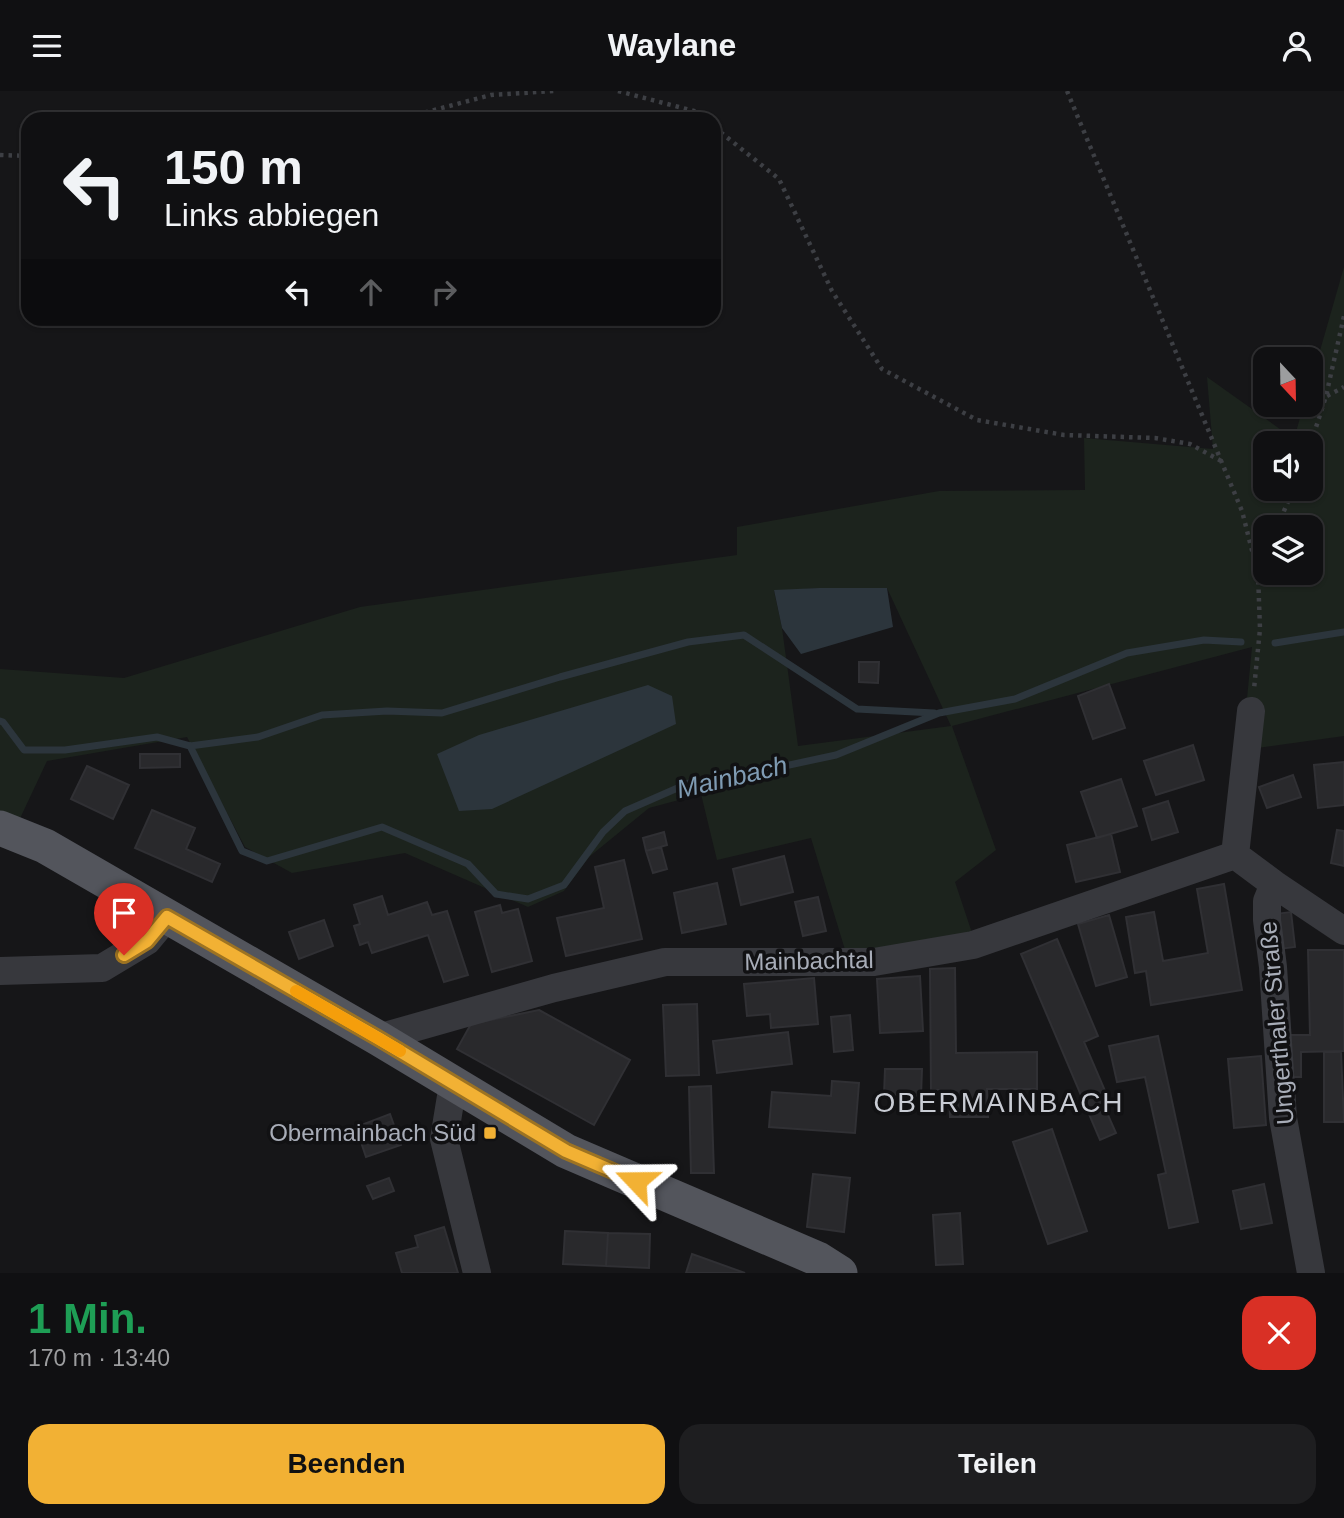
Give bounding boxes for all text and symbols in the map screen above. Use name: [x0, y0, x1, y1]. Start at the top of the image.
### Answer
icon: menu: [28, 27, 66, 65]
text: Waylane: [608, 27, 736, 63]
icon: person: [1278, 27, 1316, 65]
icon: left: [49, 140, 140, 231]
text: 150 m: [164, 140, 303, 194]
text: Links abbiegen: [164, 197, 379, 233]
icon: left: [279, 273, 317, 311]
icon: ahead: [352, 273, 390, 311]
icon: right: [425, 273, 463, 311]
north arrow: [1253, 347, 1323, 417]
map controls: [1253, 347, 1323, 585]
button: sound: [1253, 431, 1323, 501]
button: layers: [1253, 515, 1323, 585]
water label: Mainbach: [674, 750, 790, 804]
pin: [94, 883, 154, 955]
icon: arrive: [105, 894, 143, 932]
street label: Ungerthaler Straße: [1254, 920, 1299, 1126]
street label: Mainbachtal: [744, 946, 874, 975]
district label: OBERMAINBACH: [873, 1087, 1125, 1118]
place label: Obermainbach Süd: [269, 1119, 476, 1146]
marker: Obermainbach Süd: [482, 1125, 498, 1141]
position arrow: [599, 1144, 673, 1218]
text: 1 Min.: [28, 1295, 147, 1342]
button: close: [1242, 1296, 1316, 1370]
text: 170 m · 13:40: [28, 1345, 170, 1371]
button: Beenden: [28, 1424, 665, 1504]
button: Teilen: [679, 1424, 1316, 1504]

